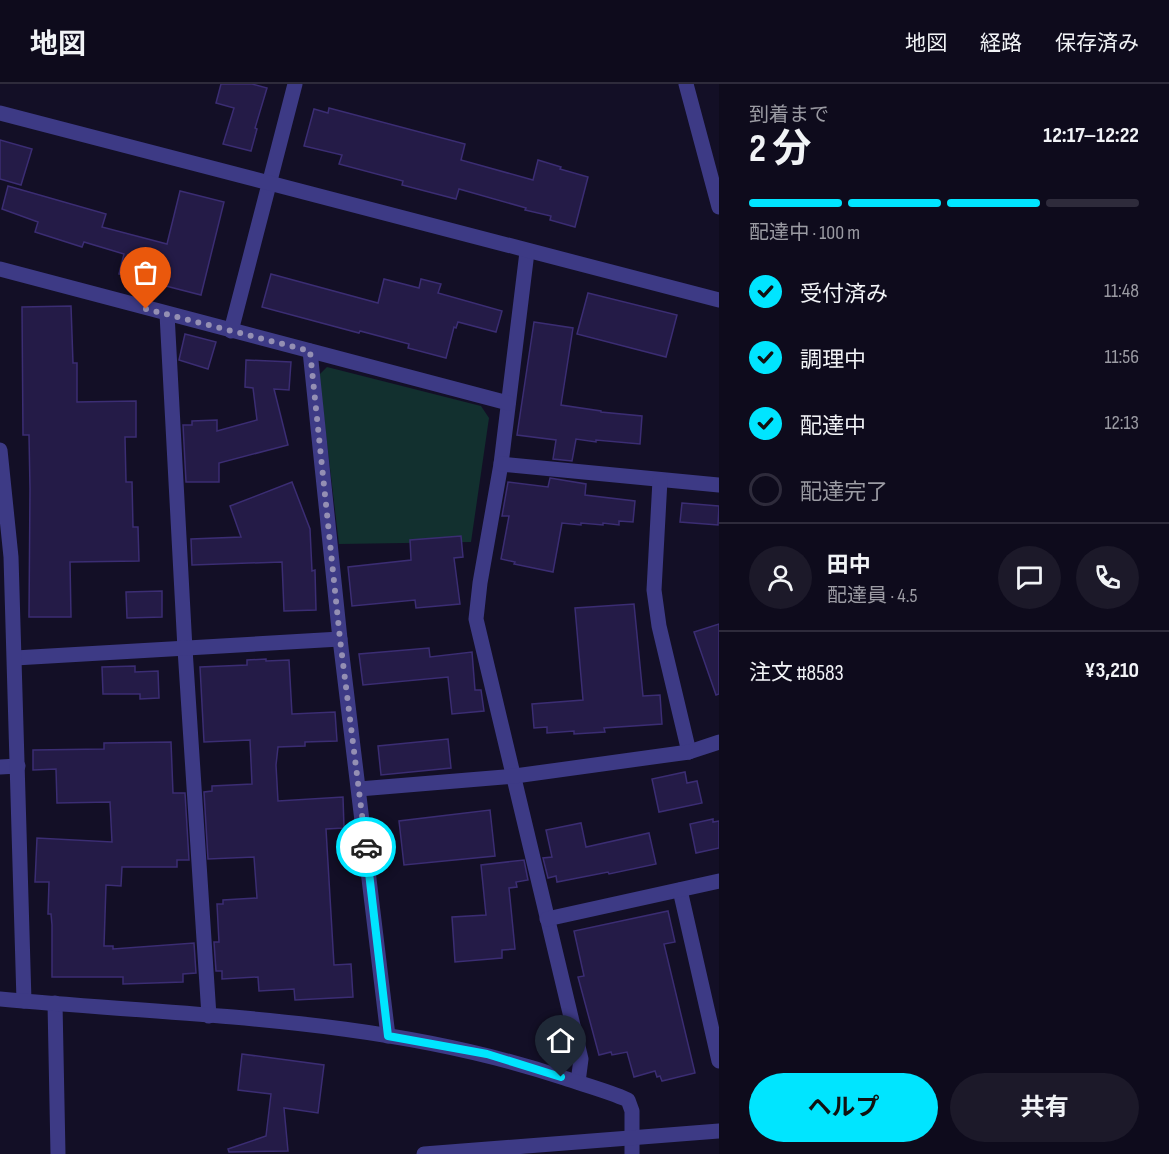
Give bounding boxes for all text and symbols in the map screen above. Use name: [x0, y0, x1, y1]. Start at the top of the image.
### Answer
text: 地図: [30, 28, 86, 61]
text: 地図: [905, 31, 947, 56]
text: 経路: [980, 31, 1022, 56]
text: 保存済み: [1055, 31, 1139, 56]
text: 到着まで: [749, 103, 829, 127]
text: 12:17–12:22: [1043, 122, 1139, 149]
text: 2 分: [749, 126, 811, 173]
text: 配達中 · 100 m: [749, 221, 860, 245]
pin: [120, 247, 171, 309]
icon: bag: [129, 256, 162, 289]
icon: check: [749, 275, 782, 308]
text: 11:48: [1104, 279, 1139, 303]
text: 受付済み: [800, 281, 888, 308]
icon: check: [749, 341, 782, 374]
text: 11:56: [1104, 345, 1139, 369]
text: 調理中: [800, 347, 866, 374]
icon: check: [749, 407, 782, 440]
text: 12:13: [1104, 411, 1139, 435]
text: 配達中: [800, 413, 866, 440]
text: 配達完了: [800, 479, 888, 506]
button: person: [749, 546, 812, 609]
button: chat: [998, 546, 1061, 609]
button: phone: [1076, 546, 1139, 609]
text: 田中: [827, 552, 871, 579]
text: 配達員 · 4.5: [827, 584, 917, 608]
text: ¥3,210: [1084, 657, 1139, 684]
text: 注文 #8583: [749, 660, 844, 687]
courier: [336, 817, 396, 877]
icon: car: [350, 831, 383, 864]
pin: [535, 1015, 586, 1077]
icon: home: [544, 1024, 577, 1057]
button: ヘルプ: [749, 1073, 938, 1142]
button: 共有: [950, 1073, 1139, 1142]

